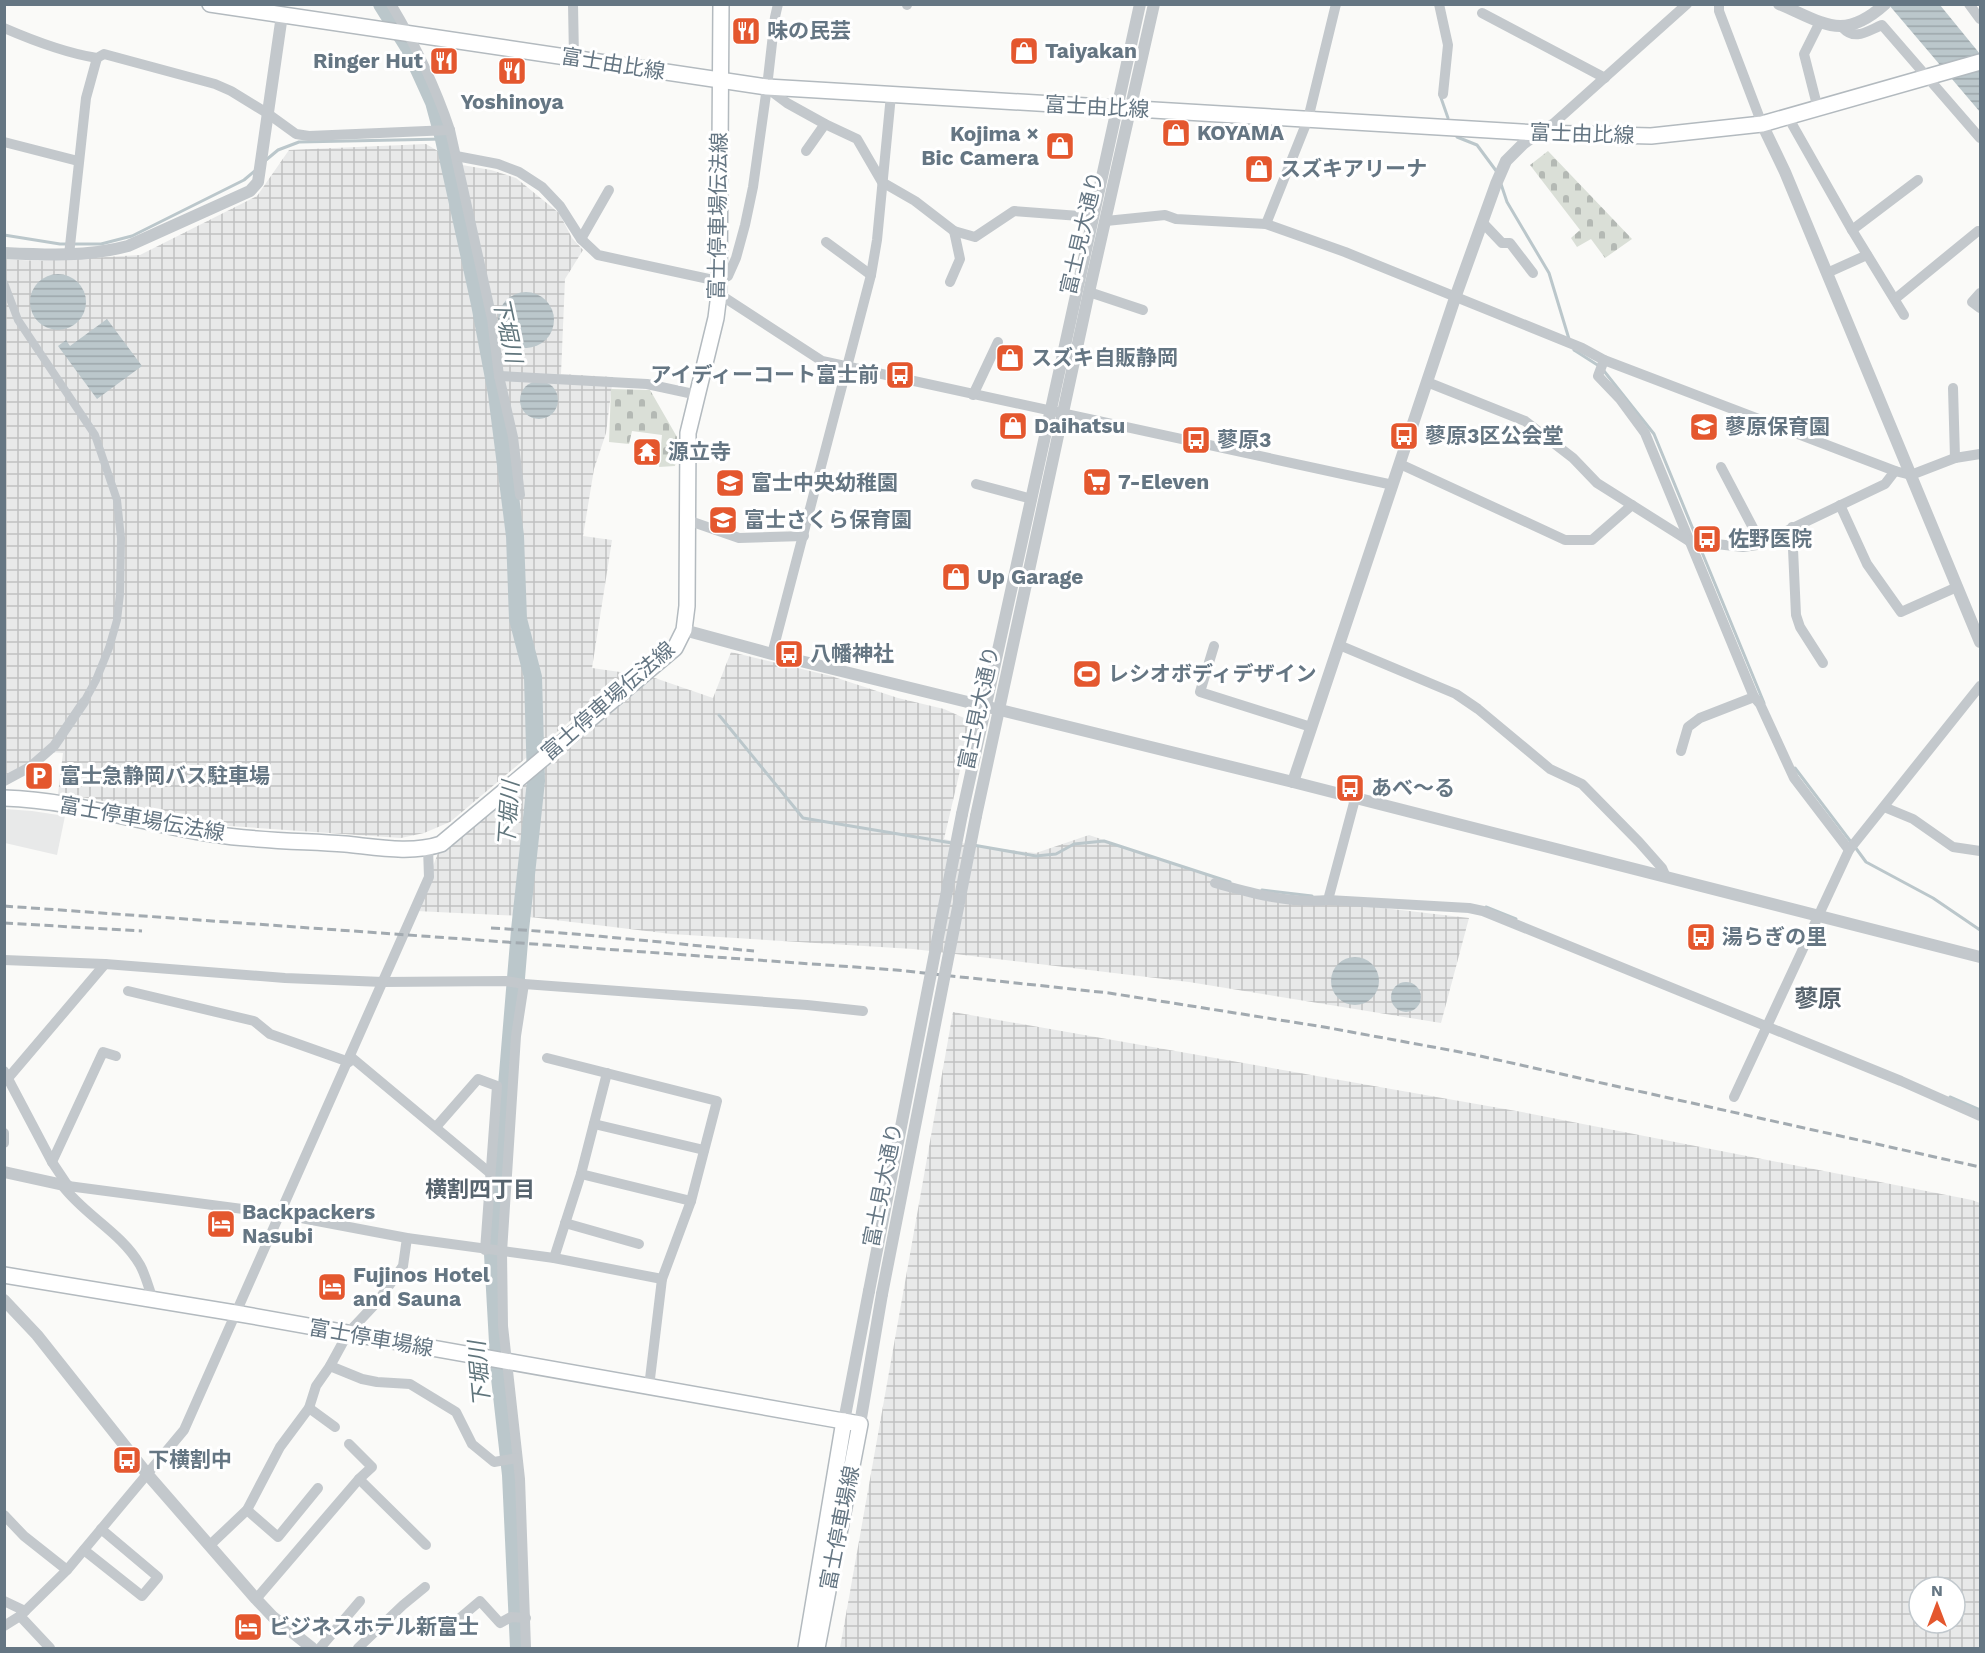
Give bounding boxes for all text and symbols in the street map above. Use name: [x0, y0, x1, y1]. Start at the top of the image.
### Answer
restaurant icon: 味の民芸: [730, 15, 762, 47]
place label: 味の民芸: [767, 18, 851, 43]
shop icon: Taiyakan: [1008, 35, 1040, 67]
place label: Taiyakan: [1045, 38, 1137, 63]
street label: 富士由比線: [559, 43, 667, 84]
restaurant icon: Ringer Hut: [428, 45, 460, 77]
place label: Ringer Hut: [313, 48, 423, 73]
restaurant icon: Yoshinoya: [496, 55, 528, 87]
place label: Yoshinoya: [460, 89, 564, 114]
street label: 富士由比線: [1044, 91, 1150, 122]
shop icon: KOYAMA: [1160, 117, 1192, 149]
street label: 富士由比線: [1529, 119, 1635, 148]
place label: KOYAMA: [1197, 120, 1285, 145]
place label: Kojima × Bic Camera: [921, 121, 1040, 170]
shop icon: Kojima × Bic Camera: [1044, 130, 1076, 162]
street label: 富士停車場伝法線: [704, 132, 731, 300]
shop icon: スズキアリーナ: [1243, 153, 1275, 185]
place label: スズキアリーナ: [1280, 156, 1427, 181]
street label: 富士見大通り: [1055, 169, 1108, 297]
water label: 下堀川: [488, 295, 527, 367]
shop icon: スズキ自販静岡: [994, 342, 1026, 374]
place label: スズキ自販静岡: [1031, 345, 1178, 370]
bus stop icon: アイディーコート富士前: [884, 359, 916, 391]
place label: アイディーコート富士前: [651, 362, 879, 387]
shop icon: Daihatsu: [997, 410, 1029, 442]
school or university icon: 蓼原保育園: [1688, 411, 1720, 443]
place label: Daihatsu: [1034, 413, 1125, 438]
place label: 蓼原保育園: [1725, 414, 1830, 439]
bus stop icon: 蓼原3区公会堂: [1388, 420, 1420, 452]
place label: 蓼原3区公会堂: [1425, 423, 1563, 448]
bus stop icon: 蓼原3: [1180, 424, 1212, 456]
place label: 蓼原3: [1217, 427, 1271, 452]
temple icon: 源立寺: [631, 436, 663, 468]
place label: 源立寺: [668, 439, 731, 464]
supermarket icon: 7-Eleven: [1081, 466, 1113, 498]
school or university icon: 富士中央幼稚園: [714, 467, 746, 499]
place label: 7-Eleven: [1118, 469, 1209, 494]
place label: 富士中央幼稚園: [751, 470, 898, 495]
school or university icon: 富士さくら保育園: [707, 504, 739, 536]
place label: 富士さくら保育園: [744, 507, 912, 532]
bus stop icon: 佐野医院: [1691, 523, 1723, 555]
place label: 佐野医院: [1728, 526, 1812, 551]
shop icon: Up Garage: [940, 561, 972, 593]
place label: Up Garage: [977, 564, 1084, 589]
street label: 富士停車場伝法線: [536, 636, 679, 765]
bus stop icon: 八幡神社: [773, 638, 805, 670]
place label: 八幡神社: [810, 641, 894, 666]
street label: 富士見大通り: [953, 644, 1004, 772]
sports icon: レシオボディデザイン: [1071, 658, 1103, 690]
place label: レシオボディデザイン: [1108, 661, 1317, 686]
parking icon: 富士急静岡バス駐車場: [23, 760, 55, 792]
place label: 富士急静岡バス駐車場: [60, 763, 270, 788]
bus stop icon: あべ〜る: [1334, 772, 1366, 804]
place label: あべ〜る: [1371, 775, 1455, 800]
water label: 下堀川: [494, 778, 523, 848]
street label: 富士停車場伝法線: [57, 792, 227, 845]
bus stop icon: 湯らぎの里: [1685, 921, 1717, 953]
place label: 湯らぎの里: [1722, 924, 1827, 949]
district label: 蓼原: [1794, 985, 1842, 1013]
street label: 富士見大通り: [858, 1121, 907, 1249]
district label: 横割四丁目: [425, 1177, 535, 1202]
place label: Backpackers Nasubi: [242, 1199, 375, 1248]
hotel icon: Backpackers Nasubi: [205, 1208, 237, 1240]
place label: Fujinos Hotel and Sauna: [353, 1262, 490, 1311]
hotel icon: Fujinos Hotel and Sauna: [316, 1271, 348, 1303]
street label: 富士停車場線: [307, 1314, 435, 1361]
water label: 下堀川: [464, 1338, 495, 1408]
bus stop icon: 下横割中: [111, 1444, 143, 1476]
place label: 下横割中: [148, 1447, 232, 1472]
street label: 富士停車場線: [815, 1464, 864, 1592]
north arrow: [1907, 1575, 1967, 1635]
text: N: [1931, 1581, 1943, 1600]
hotel icon: ビジネスホテル新富士: [232, 1611, 264, 1643]
place label: ビジネスホテル新富士: [269, 1614, 479, 1639]

